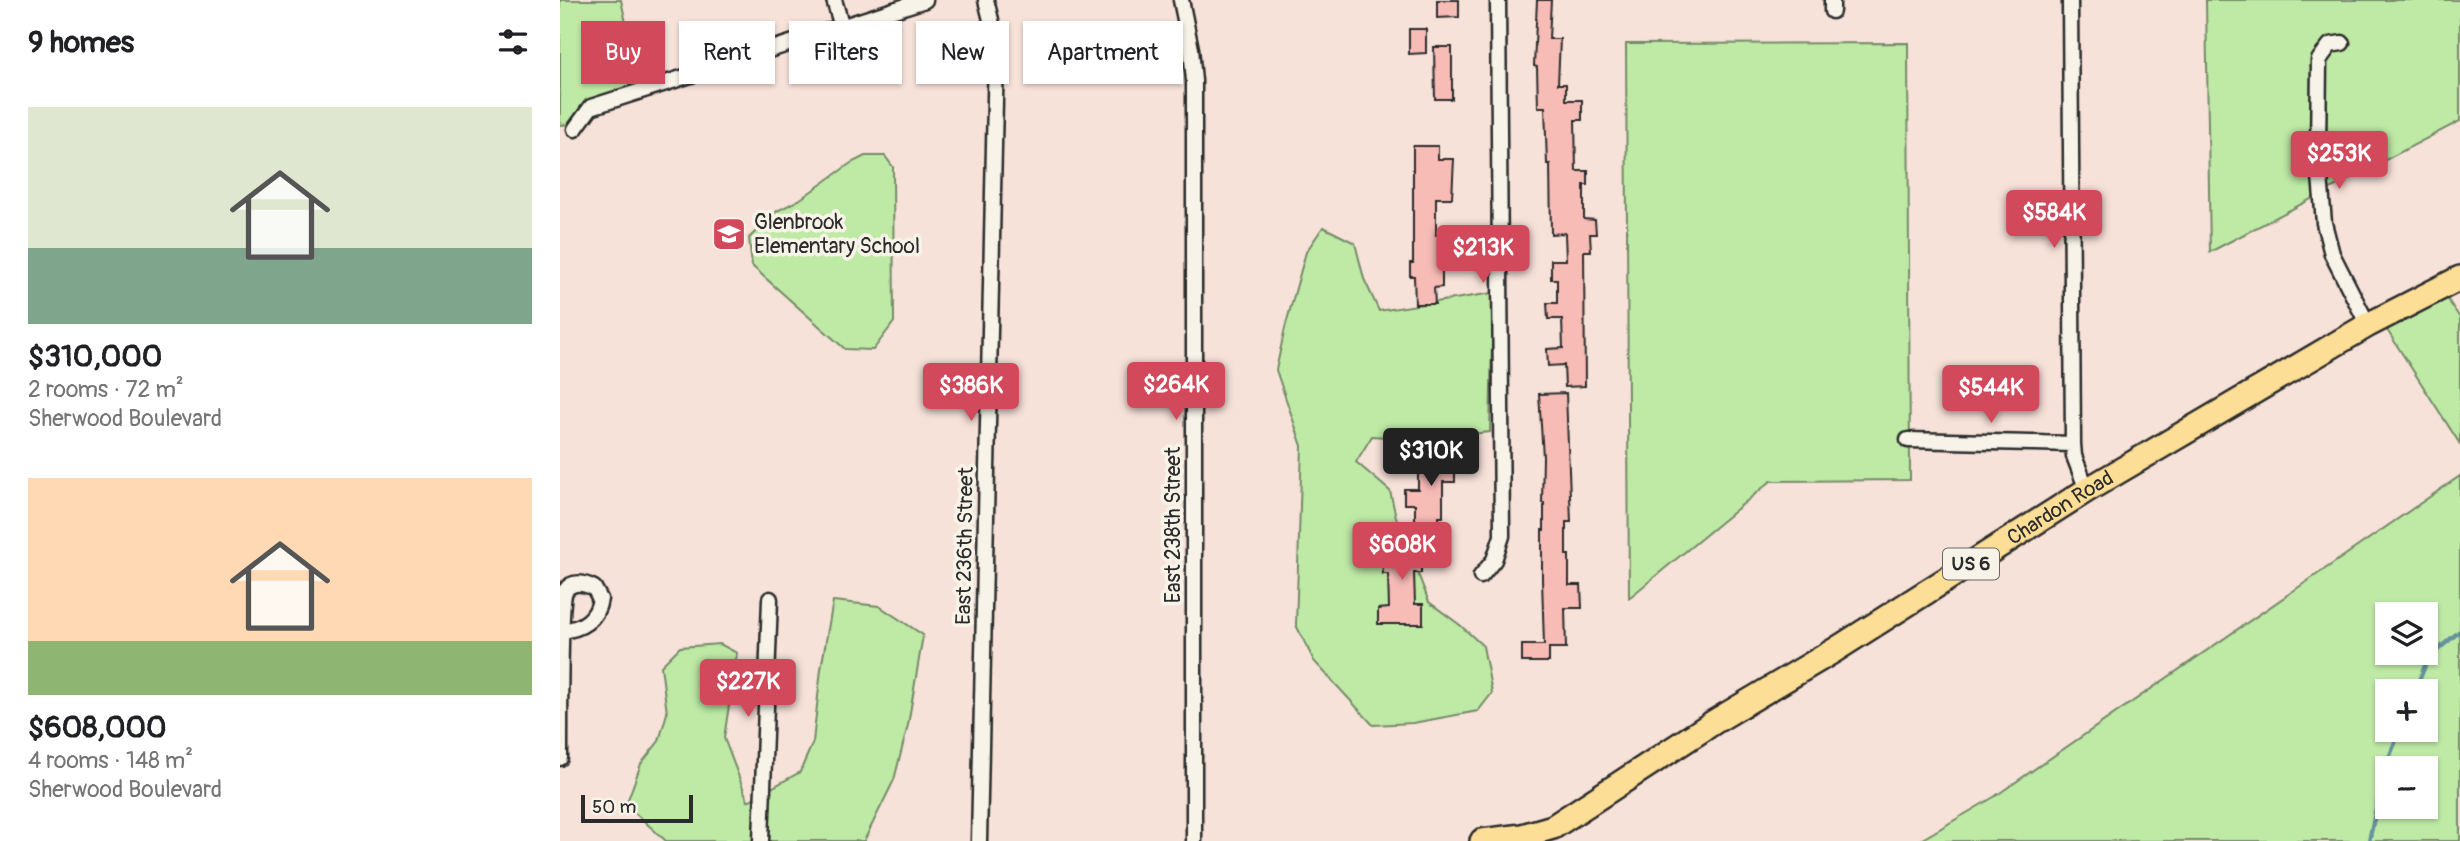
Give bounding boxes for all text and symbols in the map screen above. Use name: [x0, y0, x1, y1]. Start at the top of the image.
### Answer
chip: Buy: [581, 21, 665, 84]
chip: Rent: [679, 21, 775, 84]
chip: Filters: [789, 21, 902, 84]
chip: New: [916, 21, 1009, 84]
chip: Apartment: [1023, 21, 1183, 84]
icon: filters: [494, 23, 532, 61]
text: 9 homes: [28, 24, 134, 61]
pin: $253K: [2290, 132, 2388, 191]
text: $253K: [2307, 139, 2371, 168]
icon: home: [217, 152, 343, 278]
pin: $584K: [2005, 190, 2103, 250]
text: $584K: [2022, 198, 2086, 227]
place label: Glenbrook Elementary School: [754, 209, 920, 260]
school or university icon: Glenbrook Elementary School: [710, 215, 748, 253]
pin: $213K: [1434, 226, 1532, 285]
text: $213K: [1452, 233, 1514, 262]
text: $310,000: [28, 338, 162, 375]
pin: $264K: [1127, 362, 1225, 422]
pin: $386K: [922, 364, 1020, 423]
pin: $544K: [1942, 366, 2040, 425]
text: $264K: [1143, 370, 1209, 399]
text: $386K: [939, 371, 1003, 400]
text: $544K: [1958, 373, 2024, 402]
text: 2 rooms · 72 m²: [28, 375, 184, 404]
text: Sherwood Boulevard: [28, 404, 222, 433]
pin: $310K: [1382, 428, 1480, 488]
text: $310K: [1399, 436, 1463, 465]
street label: East 238th Street: [1160, 446, 1187, 603]
street label: Chardon Road: [2002, 464, 2118, 551]
street label: East 236th Street: [950, 466, 980, 625]
pin: $608K: [1353, 522, 1451, 582]
icon: home: [217, 523, 343, 649]
text: $608K: [1368, 530, 1436, 559]
road number: US 6: [1943, 548, 1999, 580]
map controls: [2375, 602, 2438, 819]
button: layers: [2375, 602, 2438, 665]
pin: $227K: [699, 660, 797, 719]
text: $227K: [716, 667, 780, 696]
button: +: [2375, 679, 2438, 742]
text: $608,000: [28, 709, 166, 746]
text: 4 rooms · 148 m²: [28, 746, 193, 775]
button: −: [2375, 756, 2438, 819]
text: Sherwood Boulevard: [28, 775, 222, 804]
scale bar: [581, 792, 693, 824]
text: 50 m: [592, 795, 636, 819]

